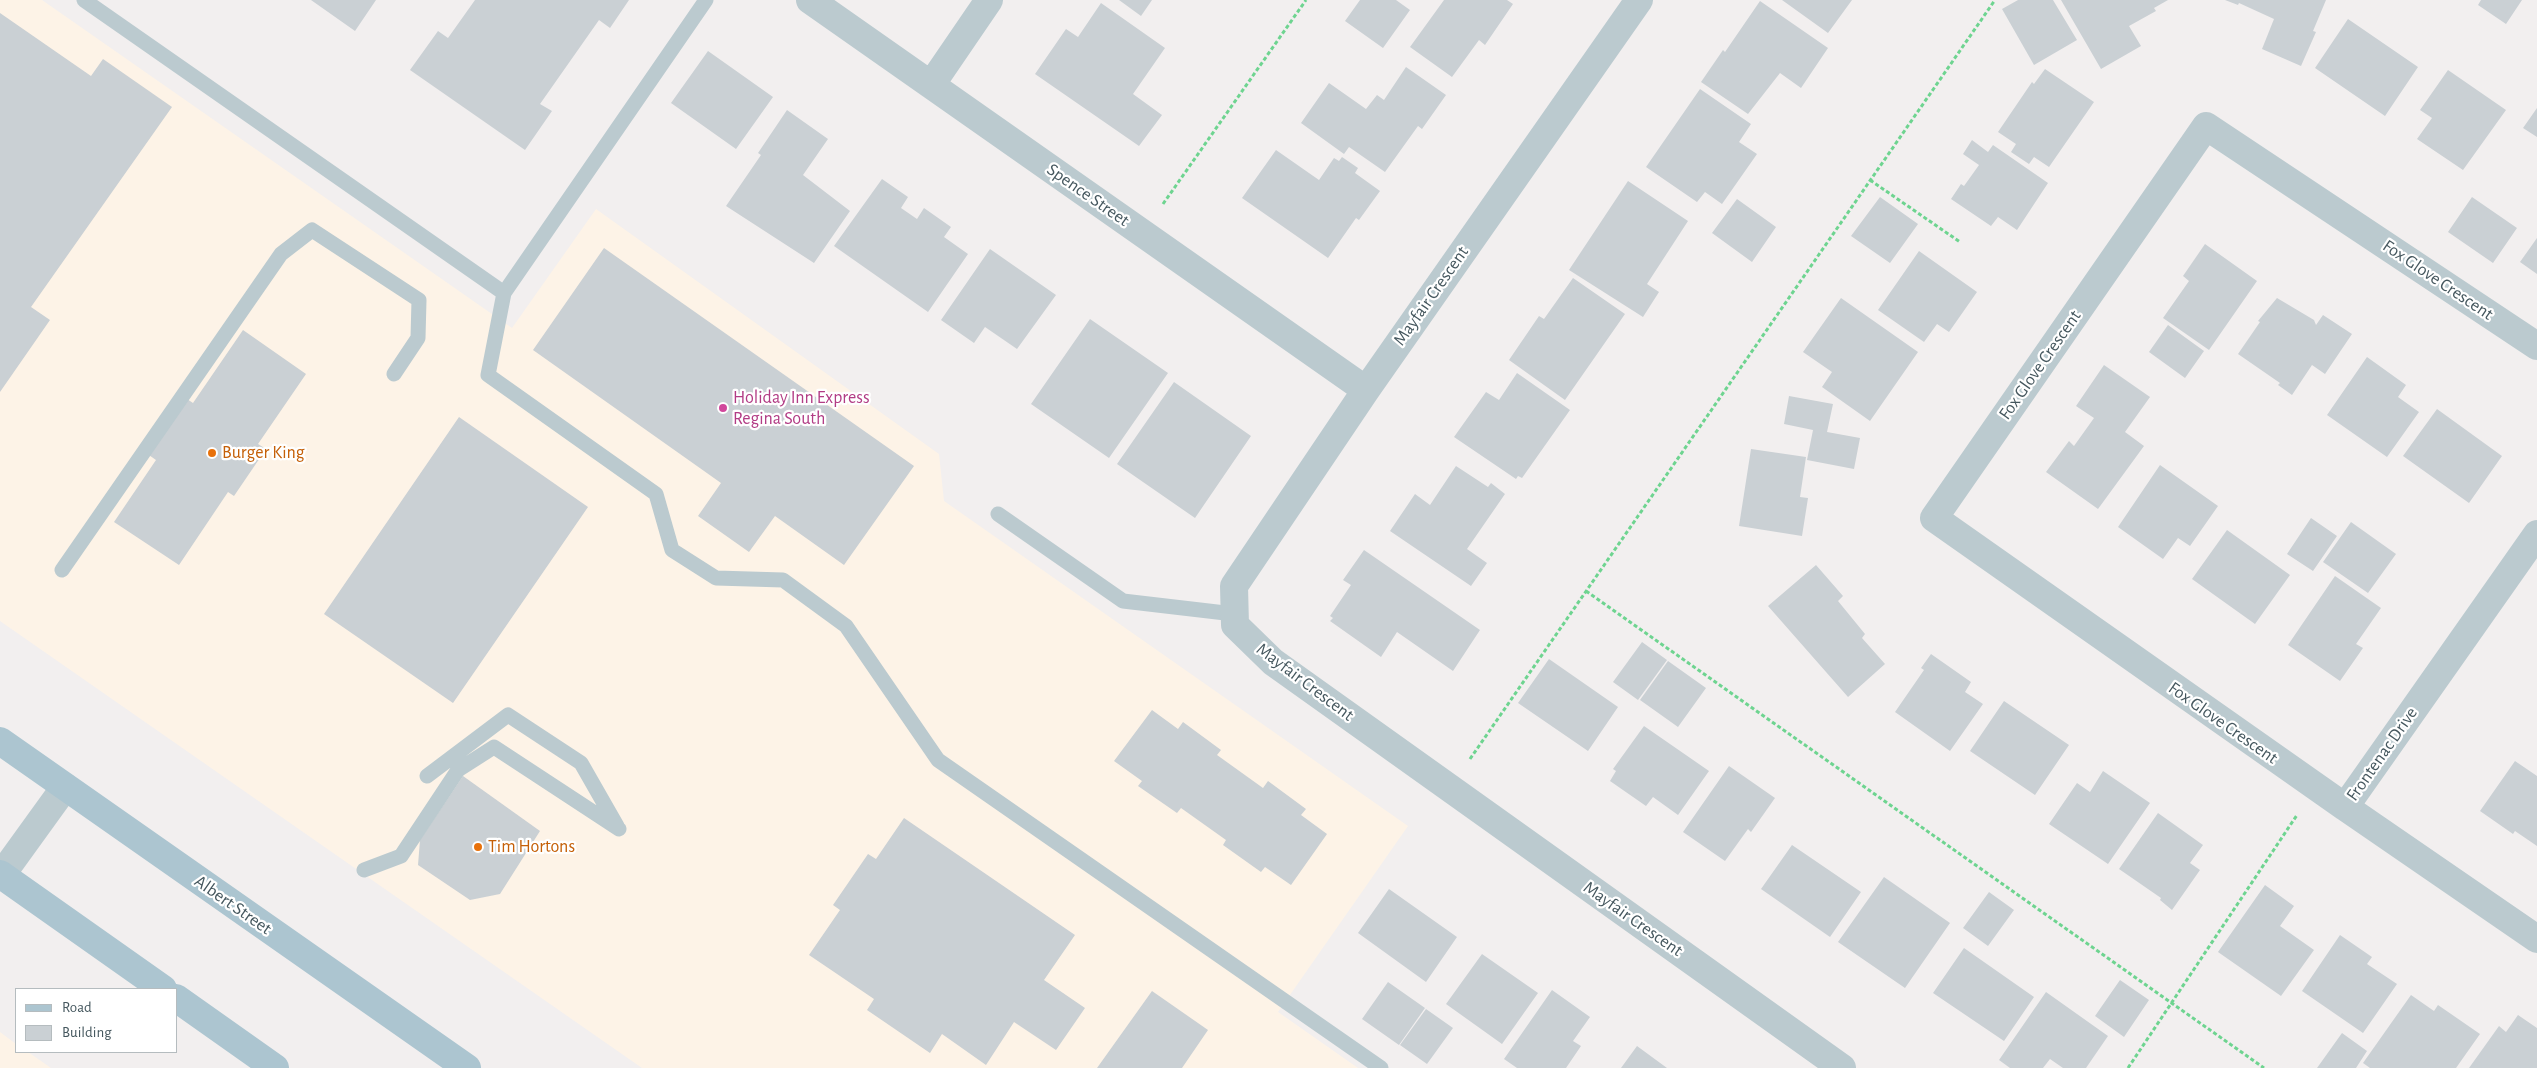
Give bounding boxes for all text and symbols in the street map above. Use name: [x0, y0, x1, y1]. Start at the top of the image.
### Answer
street label: Spence Street: [1043, 159, 1133, 231]
street label: Fox Glove Crescent: [2379, 235, 2497, 325]
street label: Mayfair Crescent: [1389, 242, 1473, 350]
street label: Fox Glove Crescent: [1994, 306, 2086, 424]
place label: Holiday Inn Express Regina South: [733, 387, 870, 429]
marker: Holiday Inn Express Regina South: [717, 402, 729, 414]
place label: Burger King: [222, 442, 305, 464]
marker: Burger King: [206, 447, 218, 459]
street label: Mayfair Crescent: [1252, 638, 1358, 726]
street label: Fox Glove Crescent: [2164, 677, 2282, 769]
street label: Frontenac Drive: [2342, 703, 2422, 805]
place label: Tim Hortons: [488, 836, 575, 858]
marker: Tim Hortons: [472, 841, 484, 853]
street label: Albert Street: [190, 871, 276, 939]
street label: Mayfair Crescent: [1579, 877, 1687, 961]
legend: [15, 988, 178, 1053]
text: Road: [62, 1000, 92, 1015]
text: Building: [62, 1025, 112, 1040]

